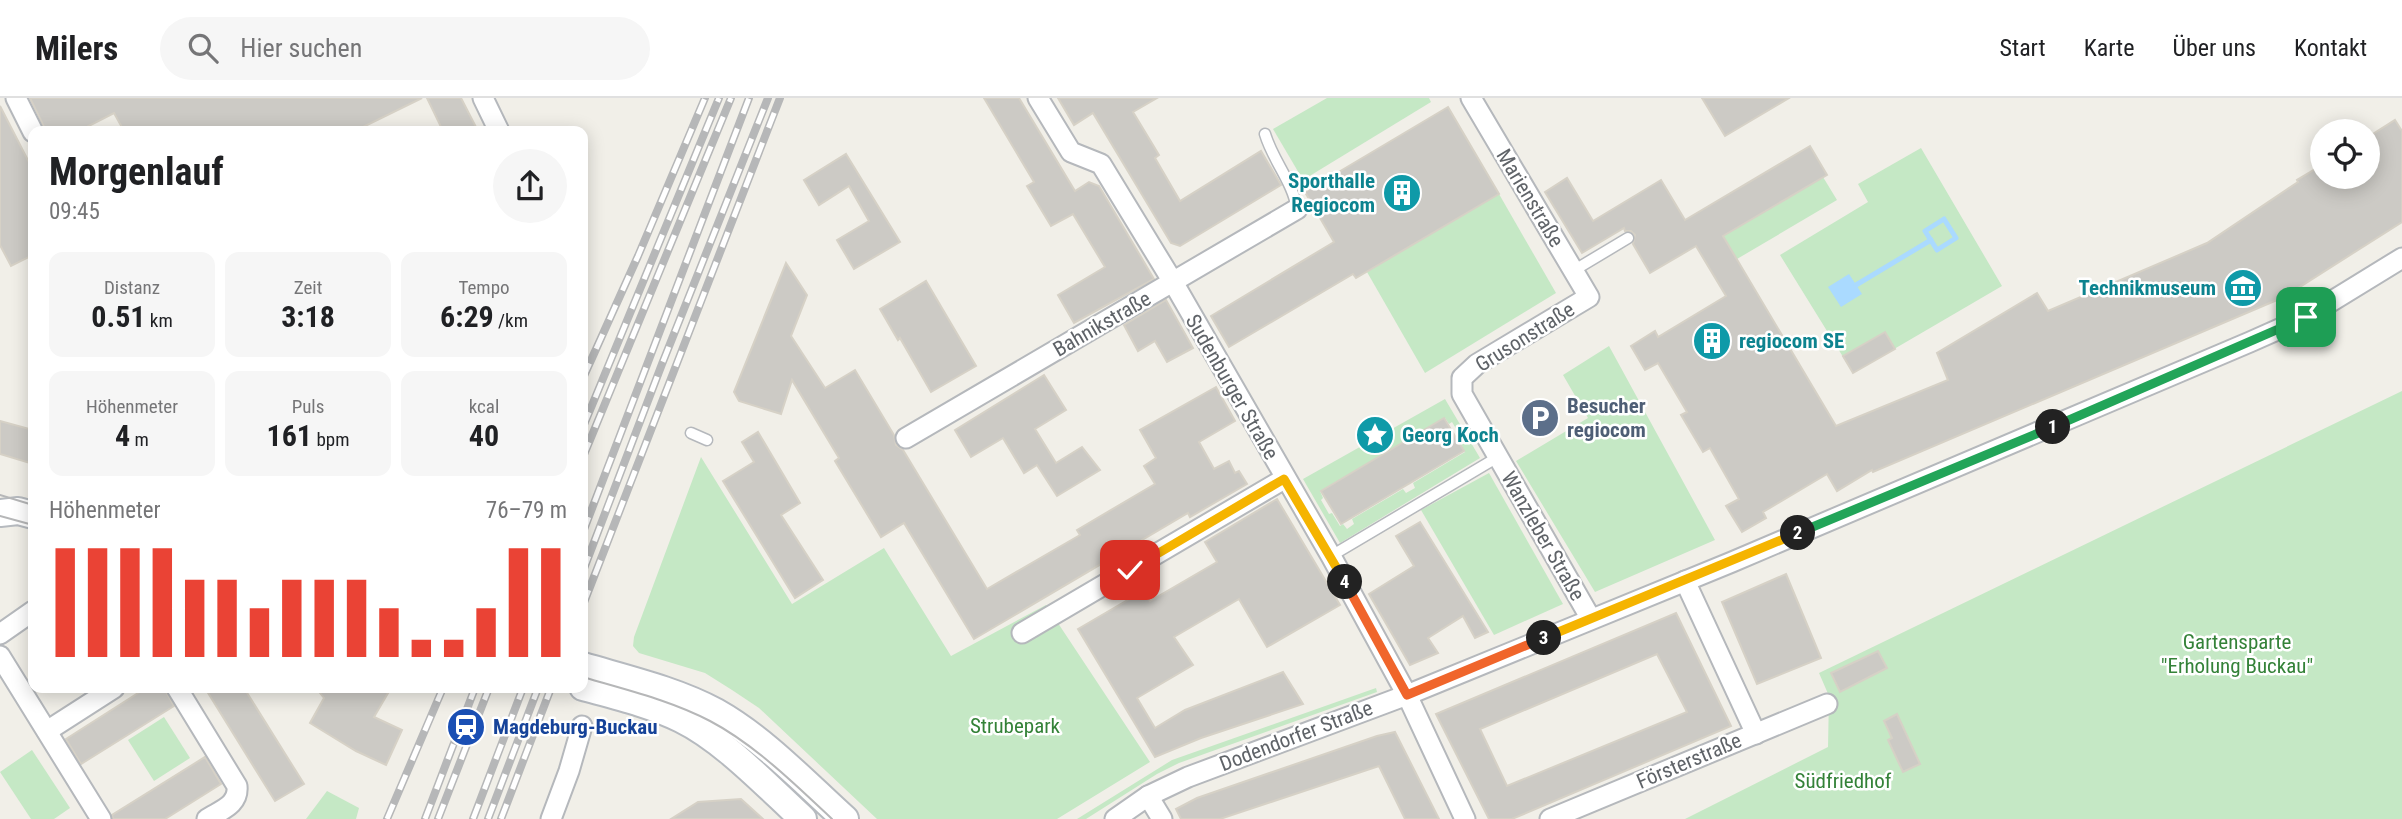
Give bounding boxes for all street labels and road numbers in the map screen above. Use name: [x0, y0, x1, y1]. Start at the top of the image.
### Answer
street label: Marienstraße: [1491, 145, 1569, 251]
street label: Bahnikstraße: [1049, 286, 1155, 362]
street label: Grusonstraße: [1471, 297, 1579, 377]
street label: Sudenburger Straße: [1181, 310, 1283, 464]
street label: Wanzleber Straße: [1496, 467, 1590, 605]
street label: Dodendorfer Straße: [1216, 696, 1376, 776]
street label: Försterstraße: [1633, 728, 1745, 794]

